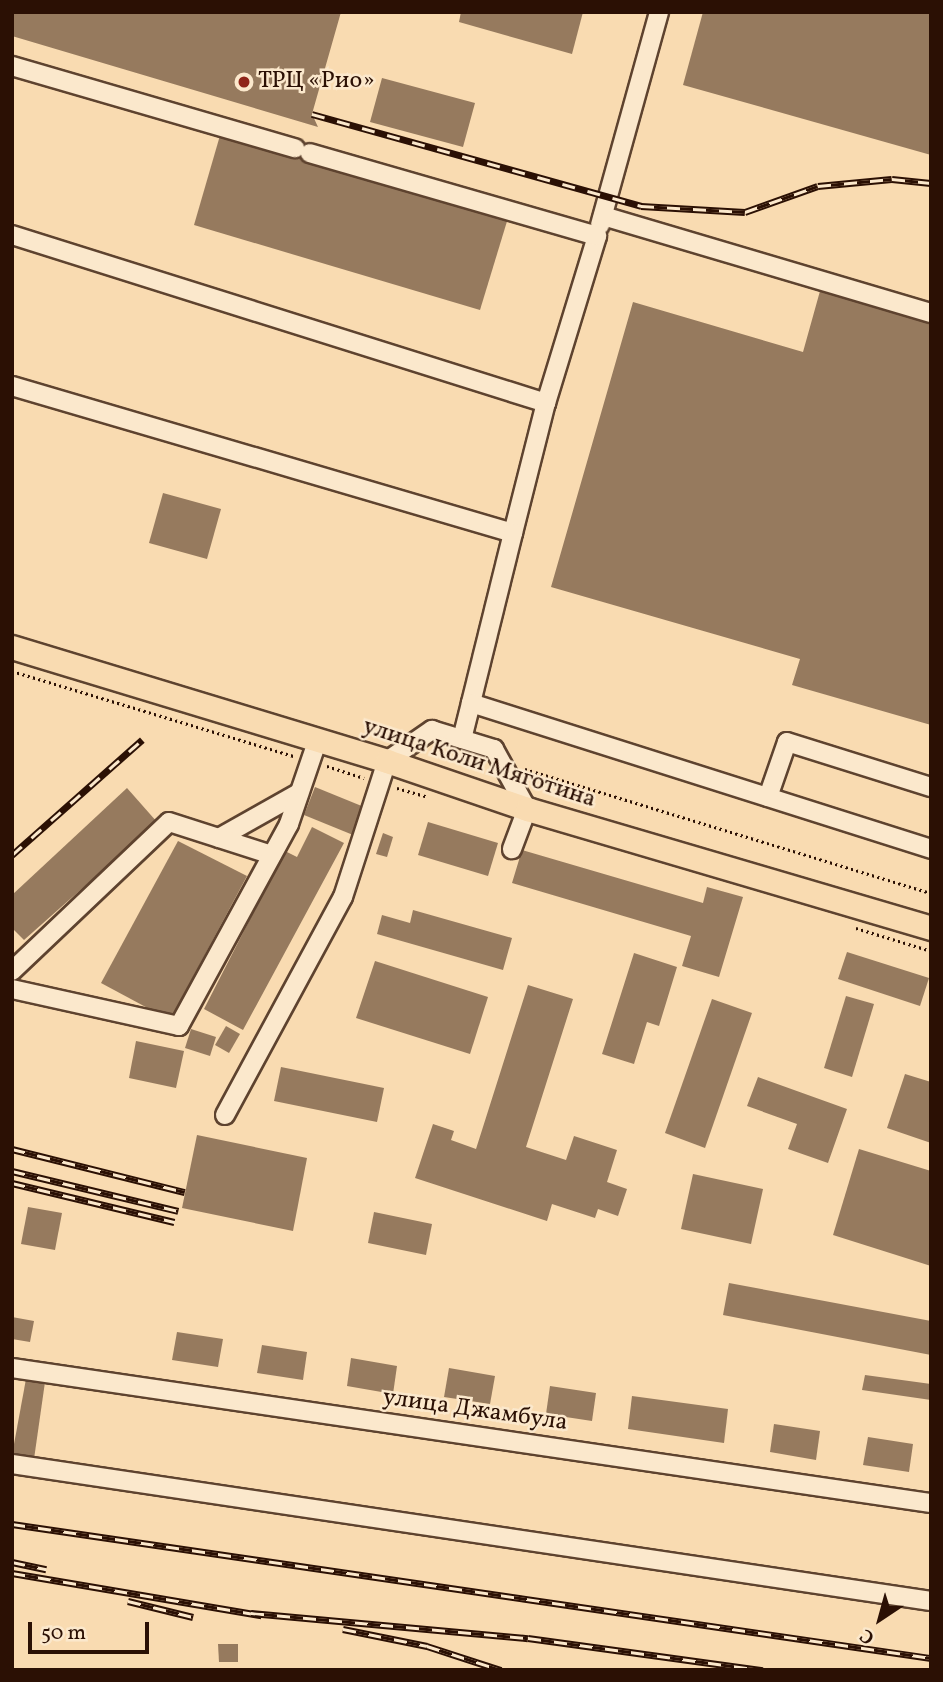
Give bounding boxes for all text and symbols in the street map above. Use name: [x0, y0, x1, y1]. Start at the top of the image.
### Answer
place label: ТРЦ «Рио»: [258, 68, 375, 96]
marker: ТРЦ «Рио»: [236, 74, 252, 90]
street label: улица Коли Мяготина: [359, 713, 599, 815]
street label: улица Джамбула: [381, 1384, 569, 1438]
north arrow: [845, 1584, 915, 1654]
scale bar: [32, 1608, 152, 1652]
text: 50 m: [41, 1619, 86, 1648]
text: С: [855, 1622, 880, 1650]

